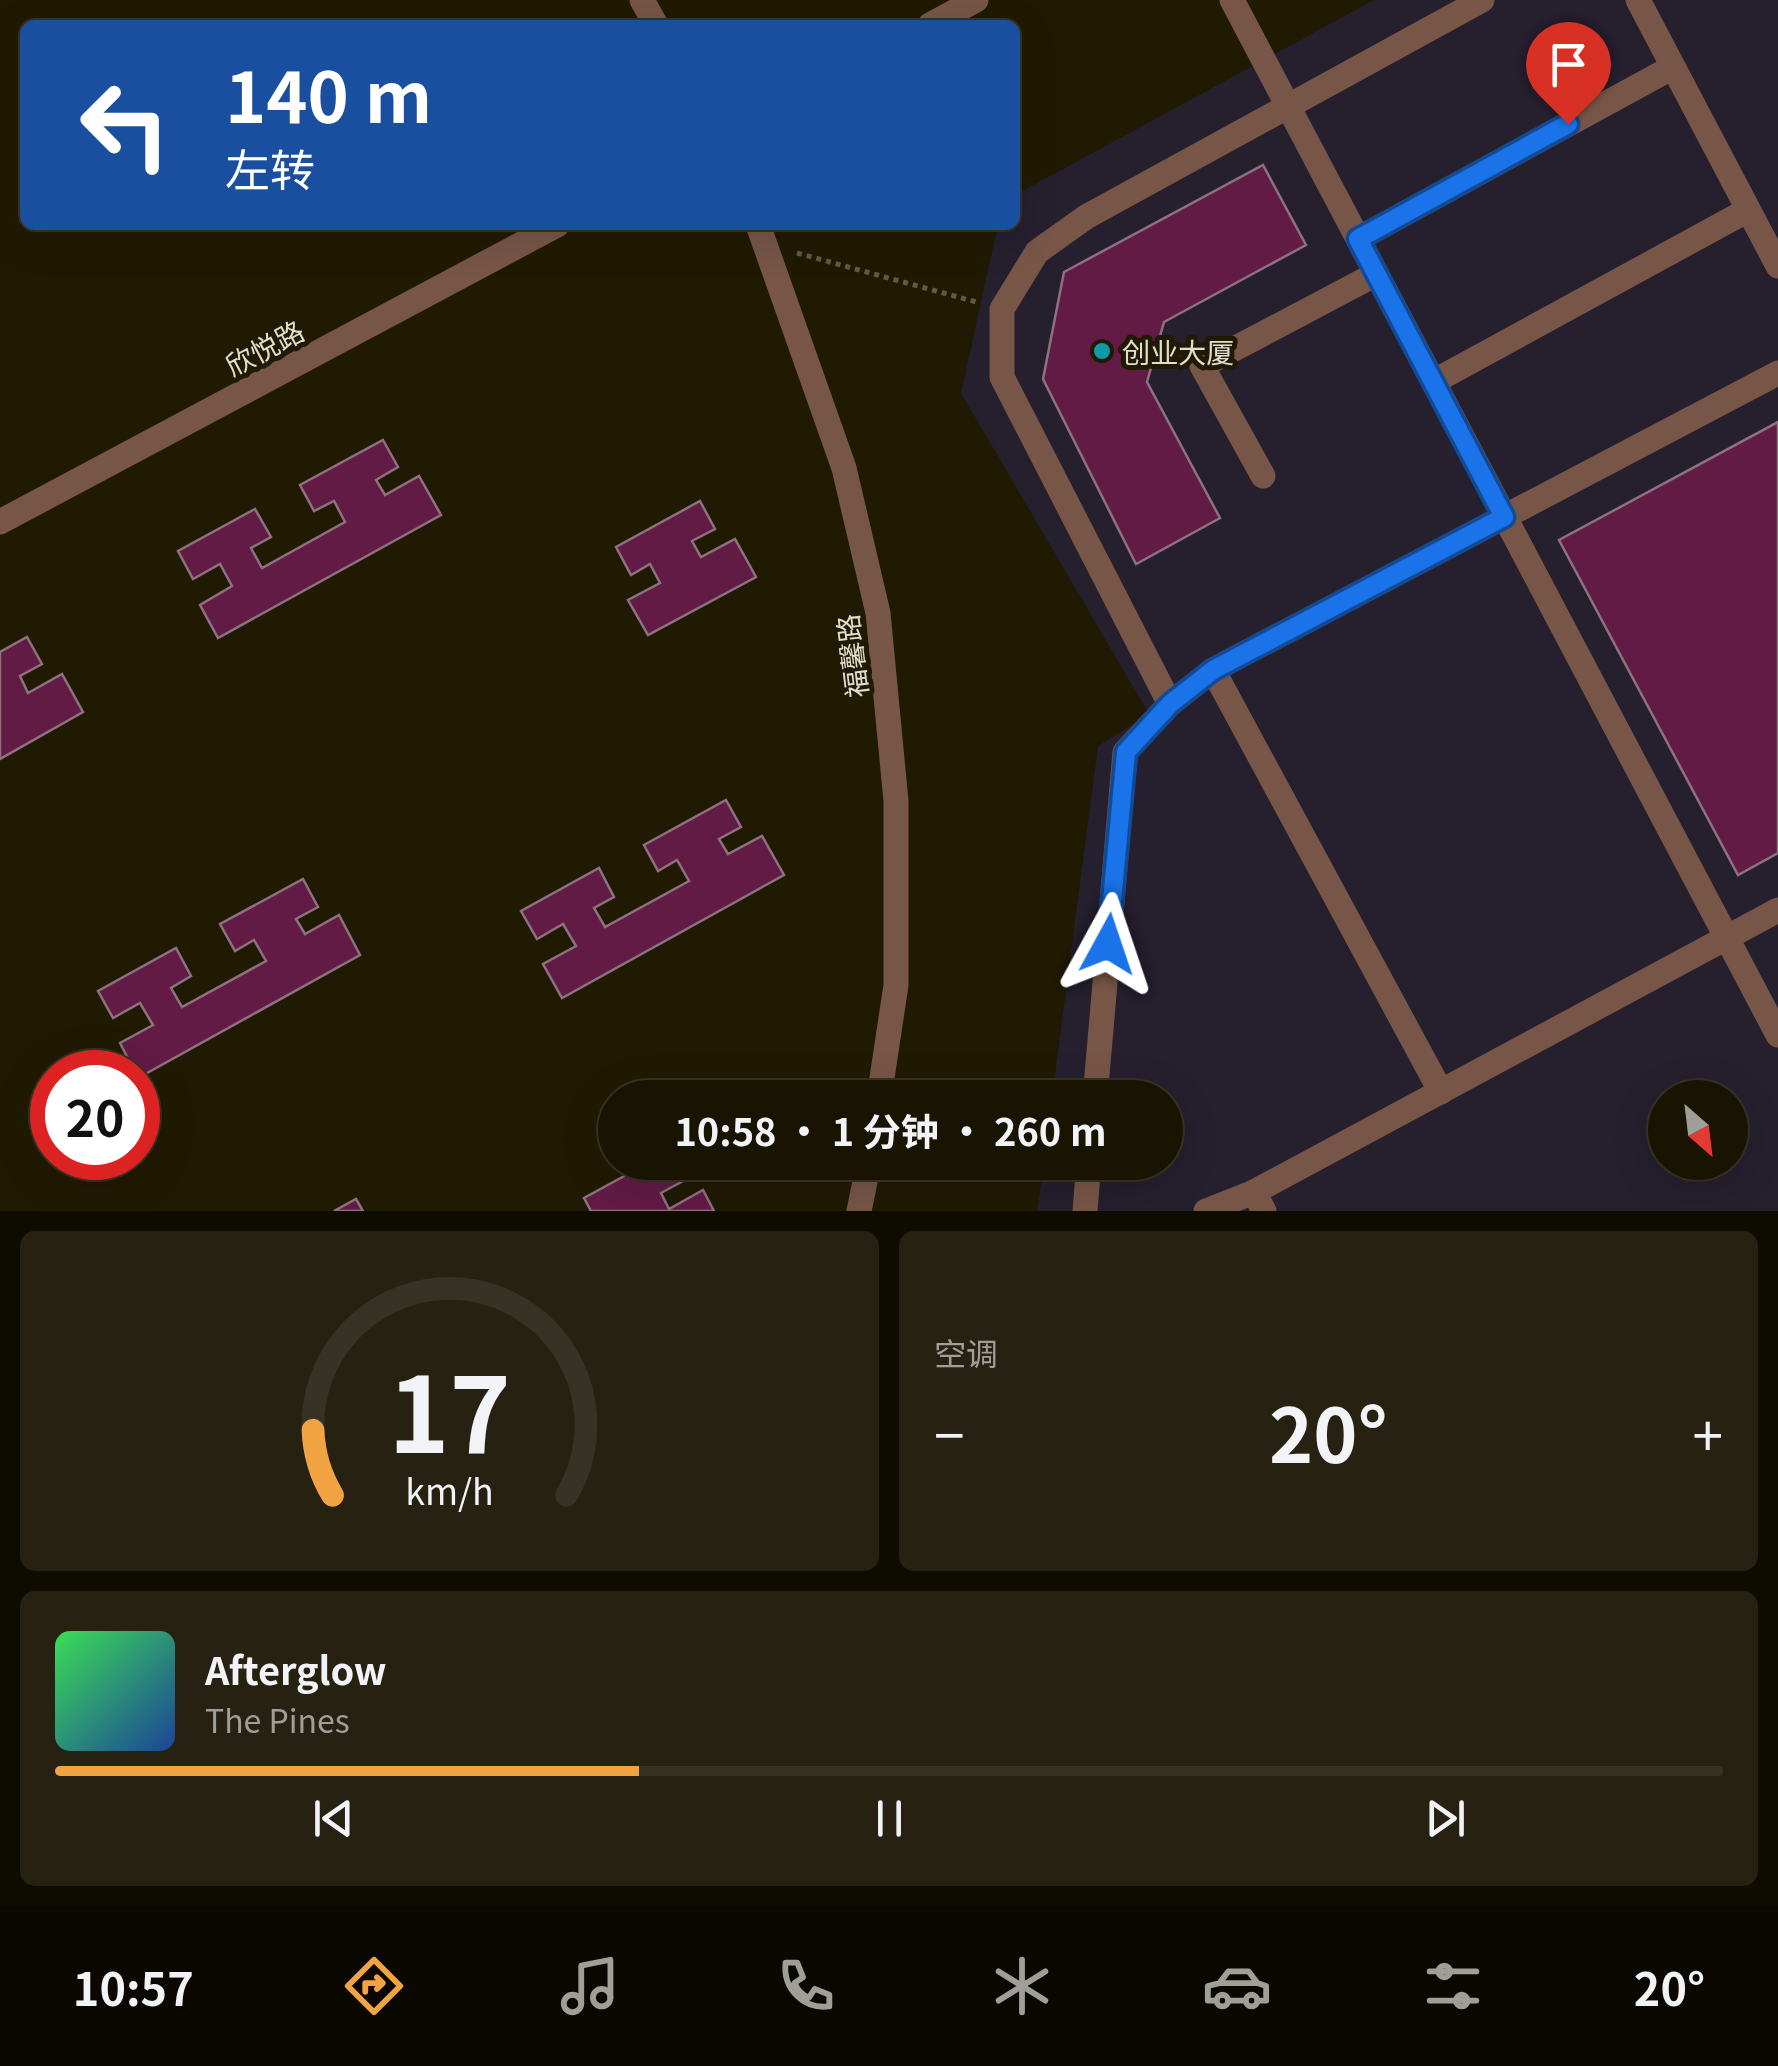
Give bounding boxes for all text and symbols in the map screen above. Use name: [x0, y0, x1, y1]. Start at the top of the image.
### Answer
pin: [1526, 22, 1611, 125]
icon: arrive: [1541, 37, 1596, 92]
text: 140 m: [225, 42, 432, 143]
icon: left: [60, 60, 190, 190]
text: 左转: [225, 135, 315, 200]
street label: 欣悦路: [218, 310, 310, 384]
place label: 创业大厦: [1122, 331, 1234, 371]
marker: 创业大厦: [1091, 340, 1113, 362]
street label: 福馨路: [826, 612, 876, 700]
position arrow: [1056, 892, 1160, 996]
speed limit sign: 20: [30, 1050, 160, 1180]
north arrow: [1648, 1080, 1748, 1180]
map controls: [1648, 1080, 1748, 1180]
text: 10:58 · 1 分钟 · 260 m: [674, 1102, 1107, 1157]
text: 空调: [934, 1329, 998, 1375]
text: 17: [388, 1332, 511, 1483]
text: 20°: [1269, 1376, 1388, 1485]
text: −: [934, 1392, 965, 1472]
text: +: [1692, 1392, 1723, 1472]
text: km/h: [405, 1464, 494, 1515]
text: Afterglow: [205, 1641, 387, 1696]
text: The Pines: [205, 1696, 350, 1742]
icon: previous: [306, 1791, 361, 1846]
icon: pause: [862, 1791, 917, 1846]
icon: next: [1418, 1791, 1473, 1846]
icon: directions: [339, 1951, 409, 2021]
icon: music: [555, 1951, 625, 2021]
icon: phone: [771, 1951, 841, 2021]
icon: climate: [987, 1951, 1057, 2021]
icon: car: [1202, 1951, 1272, 2021]
icon: filters: [1418, 1951, 1488, 2021]
text: 10:57: [73, 1954, 194, 2019]
text: 20°: [1634, 1954, 1705, 2019]

